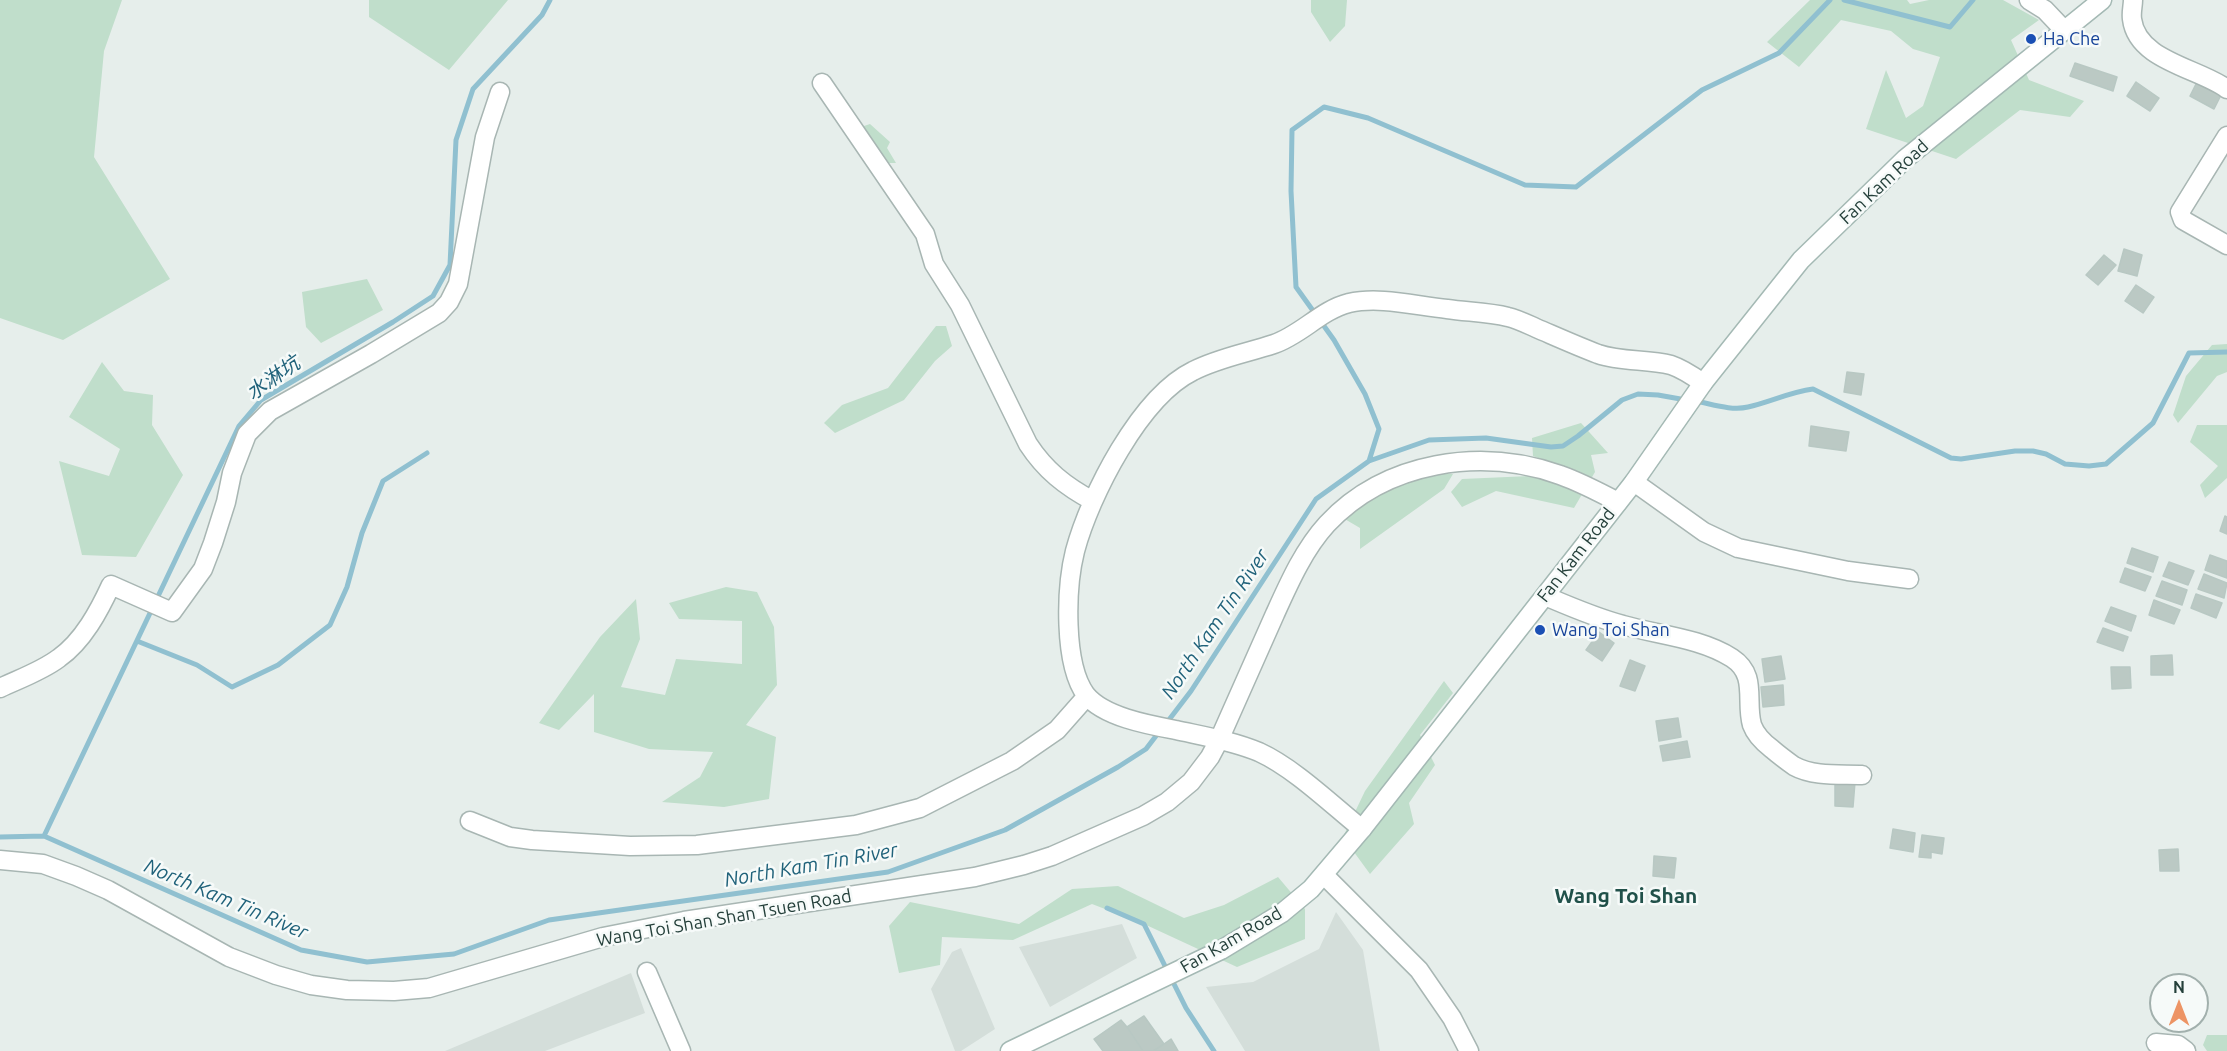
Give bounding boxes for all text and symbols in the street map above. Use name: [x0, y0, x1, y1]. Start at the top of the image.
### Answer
place label: Ha Che: [2043, 28, 2100, 50]
marker: Ha Che: [2024, 32, 2038, 46]
street label: Fan Kam Road: [1835, 135, 1933, 229]
water label: 水淋坑: [242, 351, 304, 405]
street label: Fan Kam Road: [1532, 504, 1620, 606]
water label: North Kam Tin River: [1156, 545, 1274, 703]
place label: Wang Toi Shan: [1552, 619, 1670, 641]
marker: Wang Toi Shan: [1533, 623, 1547, 637]
water label: North Kam Tin River: [723, 838, 899, 892]
water label: North Kam Tin River: [141, 854, 311, 944]
district label: Wang Toi Shan: [1555, 883, 1697, 909]
street label: Wang Toi Shan Shan Tsuen Road: [595, 885, 853, 951]
street label: Fan Kam Road: [1176, 902, 1286, 978]
north arrow: [2149, 973, 2209, 1033]
text: N: [2173, 978, 2185, 996]

